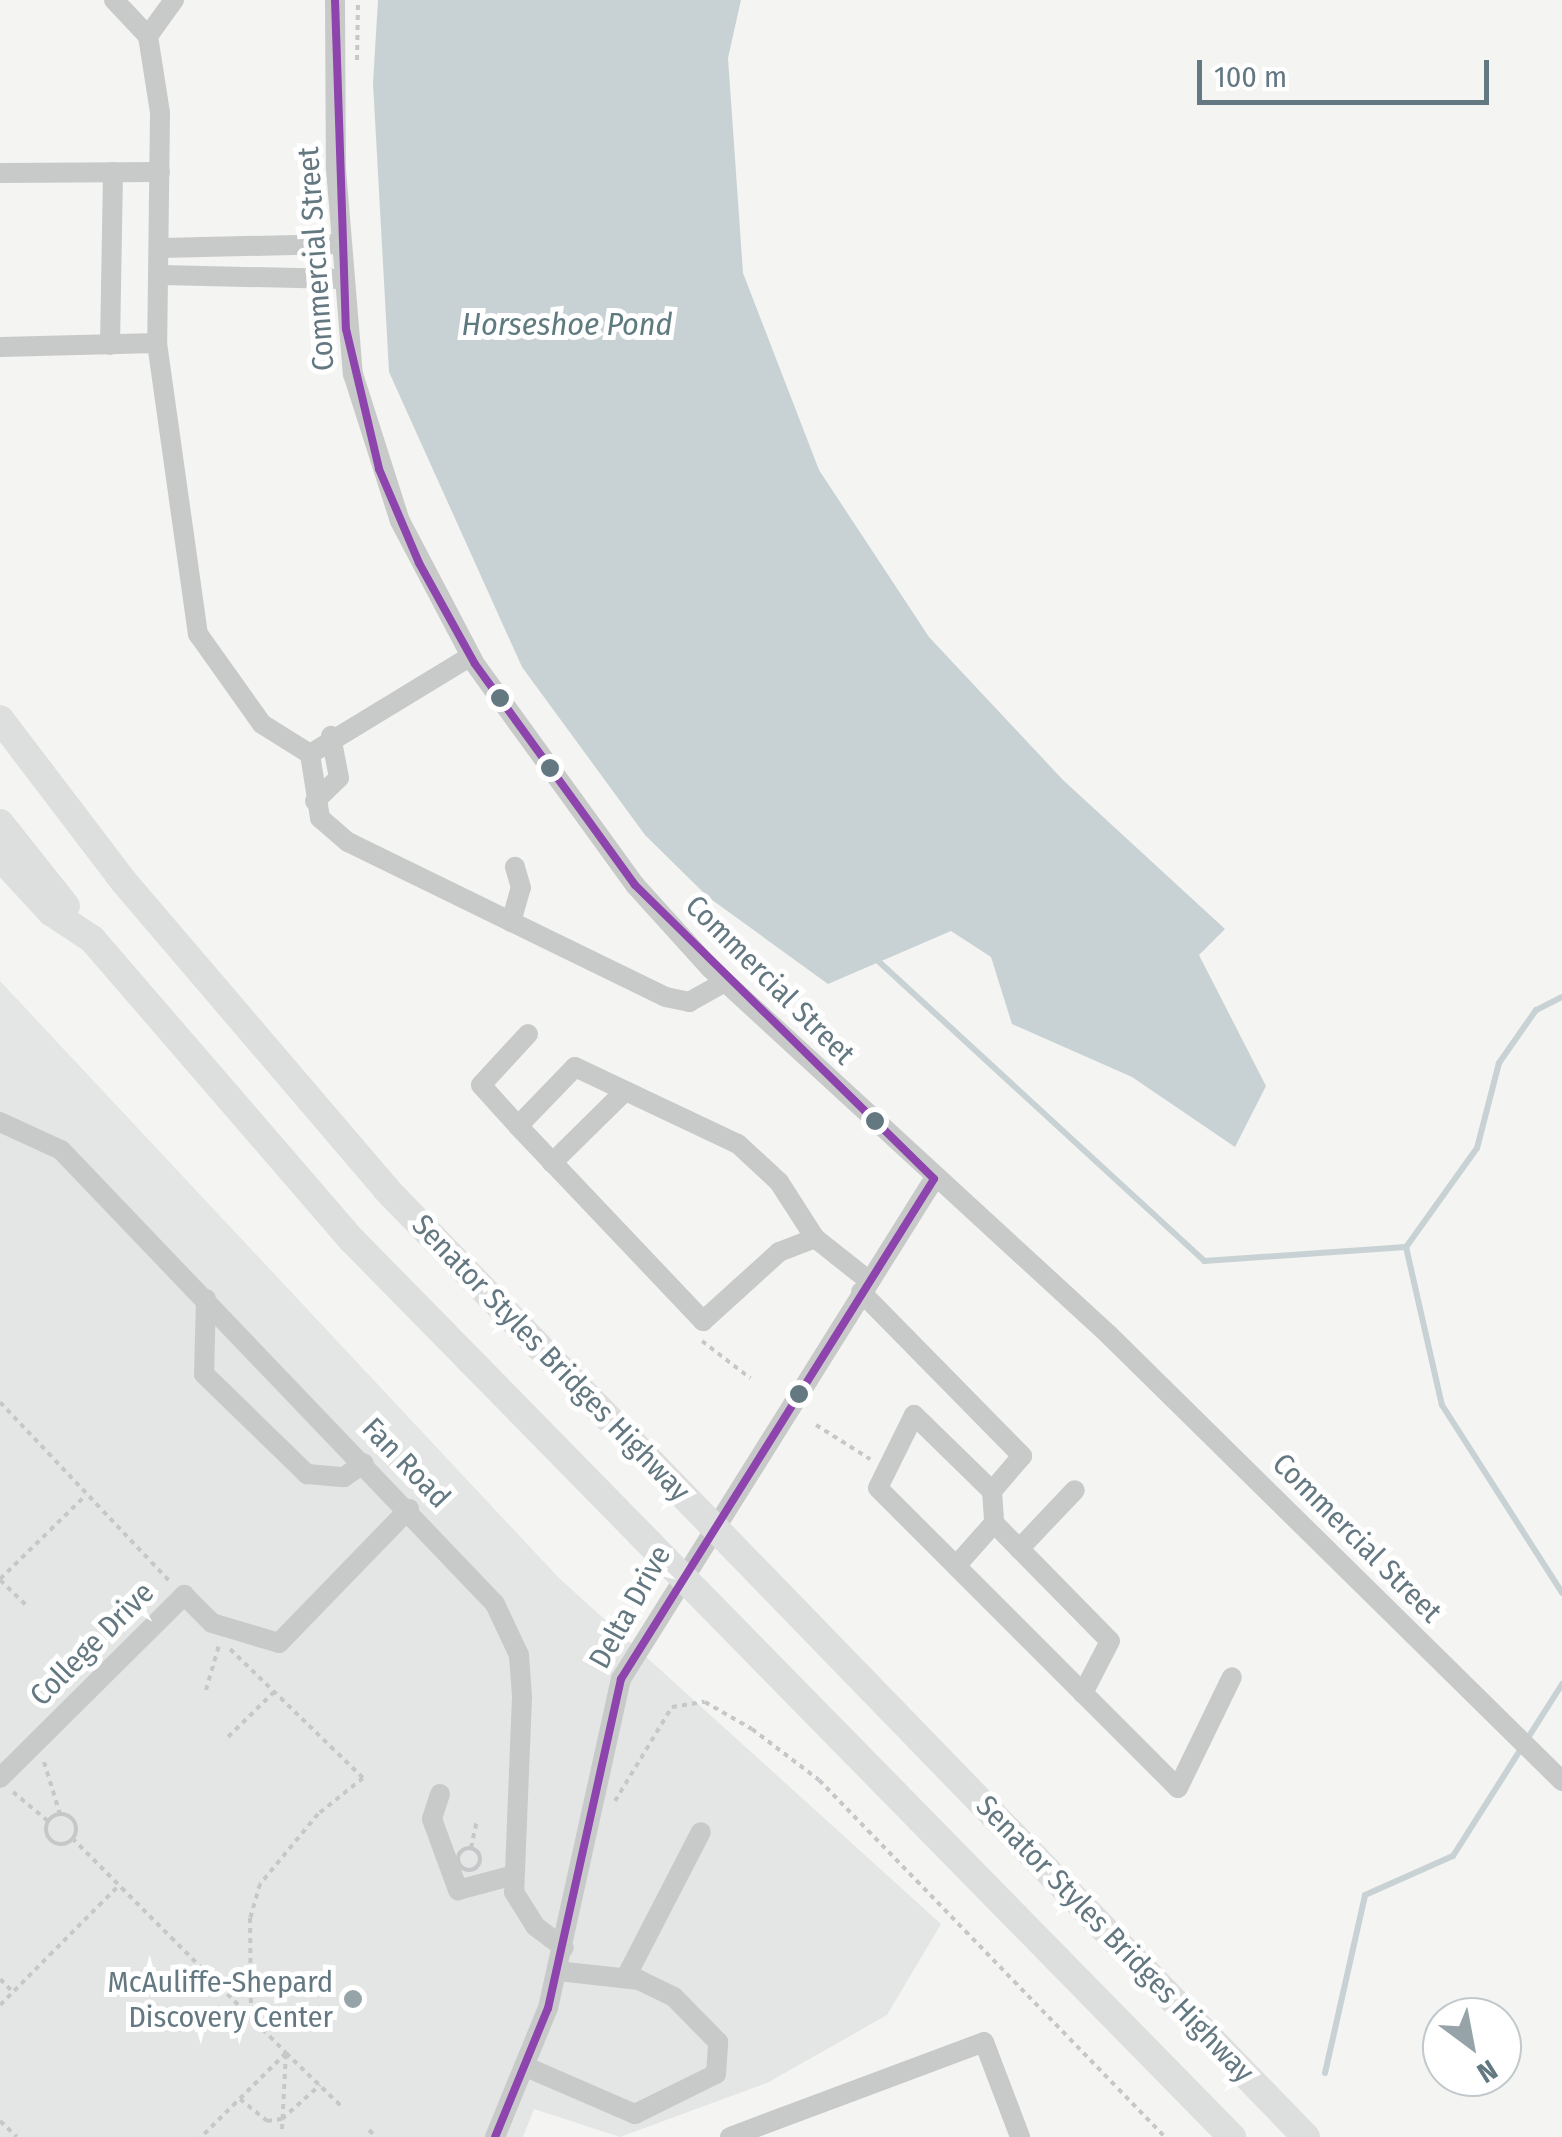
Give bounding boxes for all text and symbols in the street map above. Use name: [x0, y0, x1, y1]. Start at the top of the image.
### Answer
scale bar: [1202, 40, 1494, 102]
text: 100 m: [1214, 59, 1287, 95]
street label: Commercial Street: [290, 146, 342, 372]
water label: Horseshoe Pond: [462, 305, 672, 343]
unlabelled marker: [490, 688, 510, 708]
unlabelled marker: [540, 758, 560, 778]
street label: Commercial Street: [678, 888, 862, 1072]
unlabelled marker: [865, 1111, 885, 1131]
street label: Senator Styles Bridges Highway: [404, 1207, 698, 1509]
unlabelled marker: [789, 1384, 809, 1404]
street label: Fan Road: [354, 1411, 458, 1515]
street label: Commercial Street: [1265, 1446, 1449, 1630]
street label: Delta Drive: [582, 1539, 678, 1675]
street label: College Drive: [23, 1575, 161, 1713]
street label: Senator Styles Bridges Highway: [968, 1788, 1262, 2090]
place label: McAuliffe-Shepard Discovery Center: [108, 1964, 333, 2034]
marker: McAuliffe-Shepard Discovery Center: [342, 1988, 364, 2010]
north arrow: [1422, 1997, 1522, 2097]
text: N: [1471, 2053, 1503, 2090]

